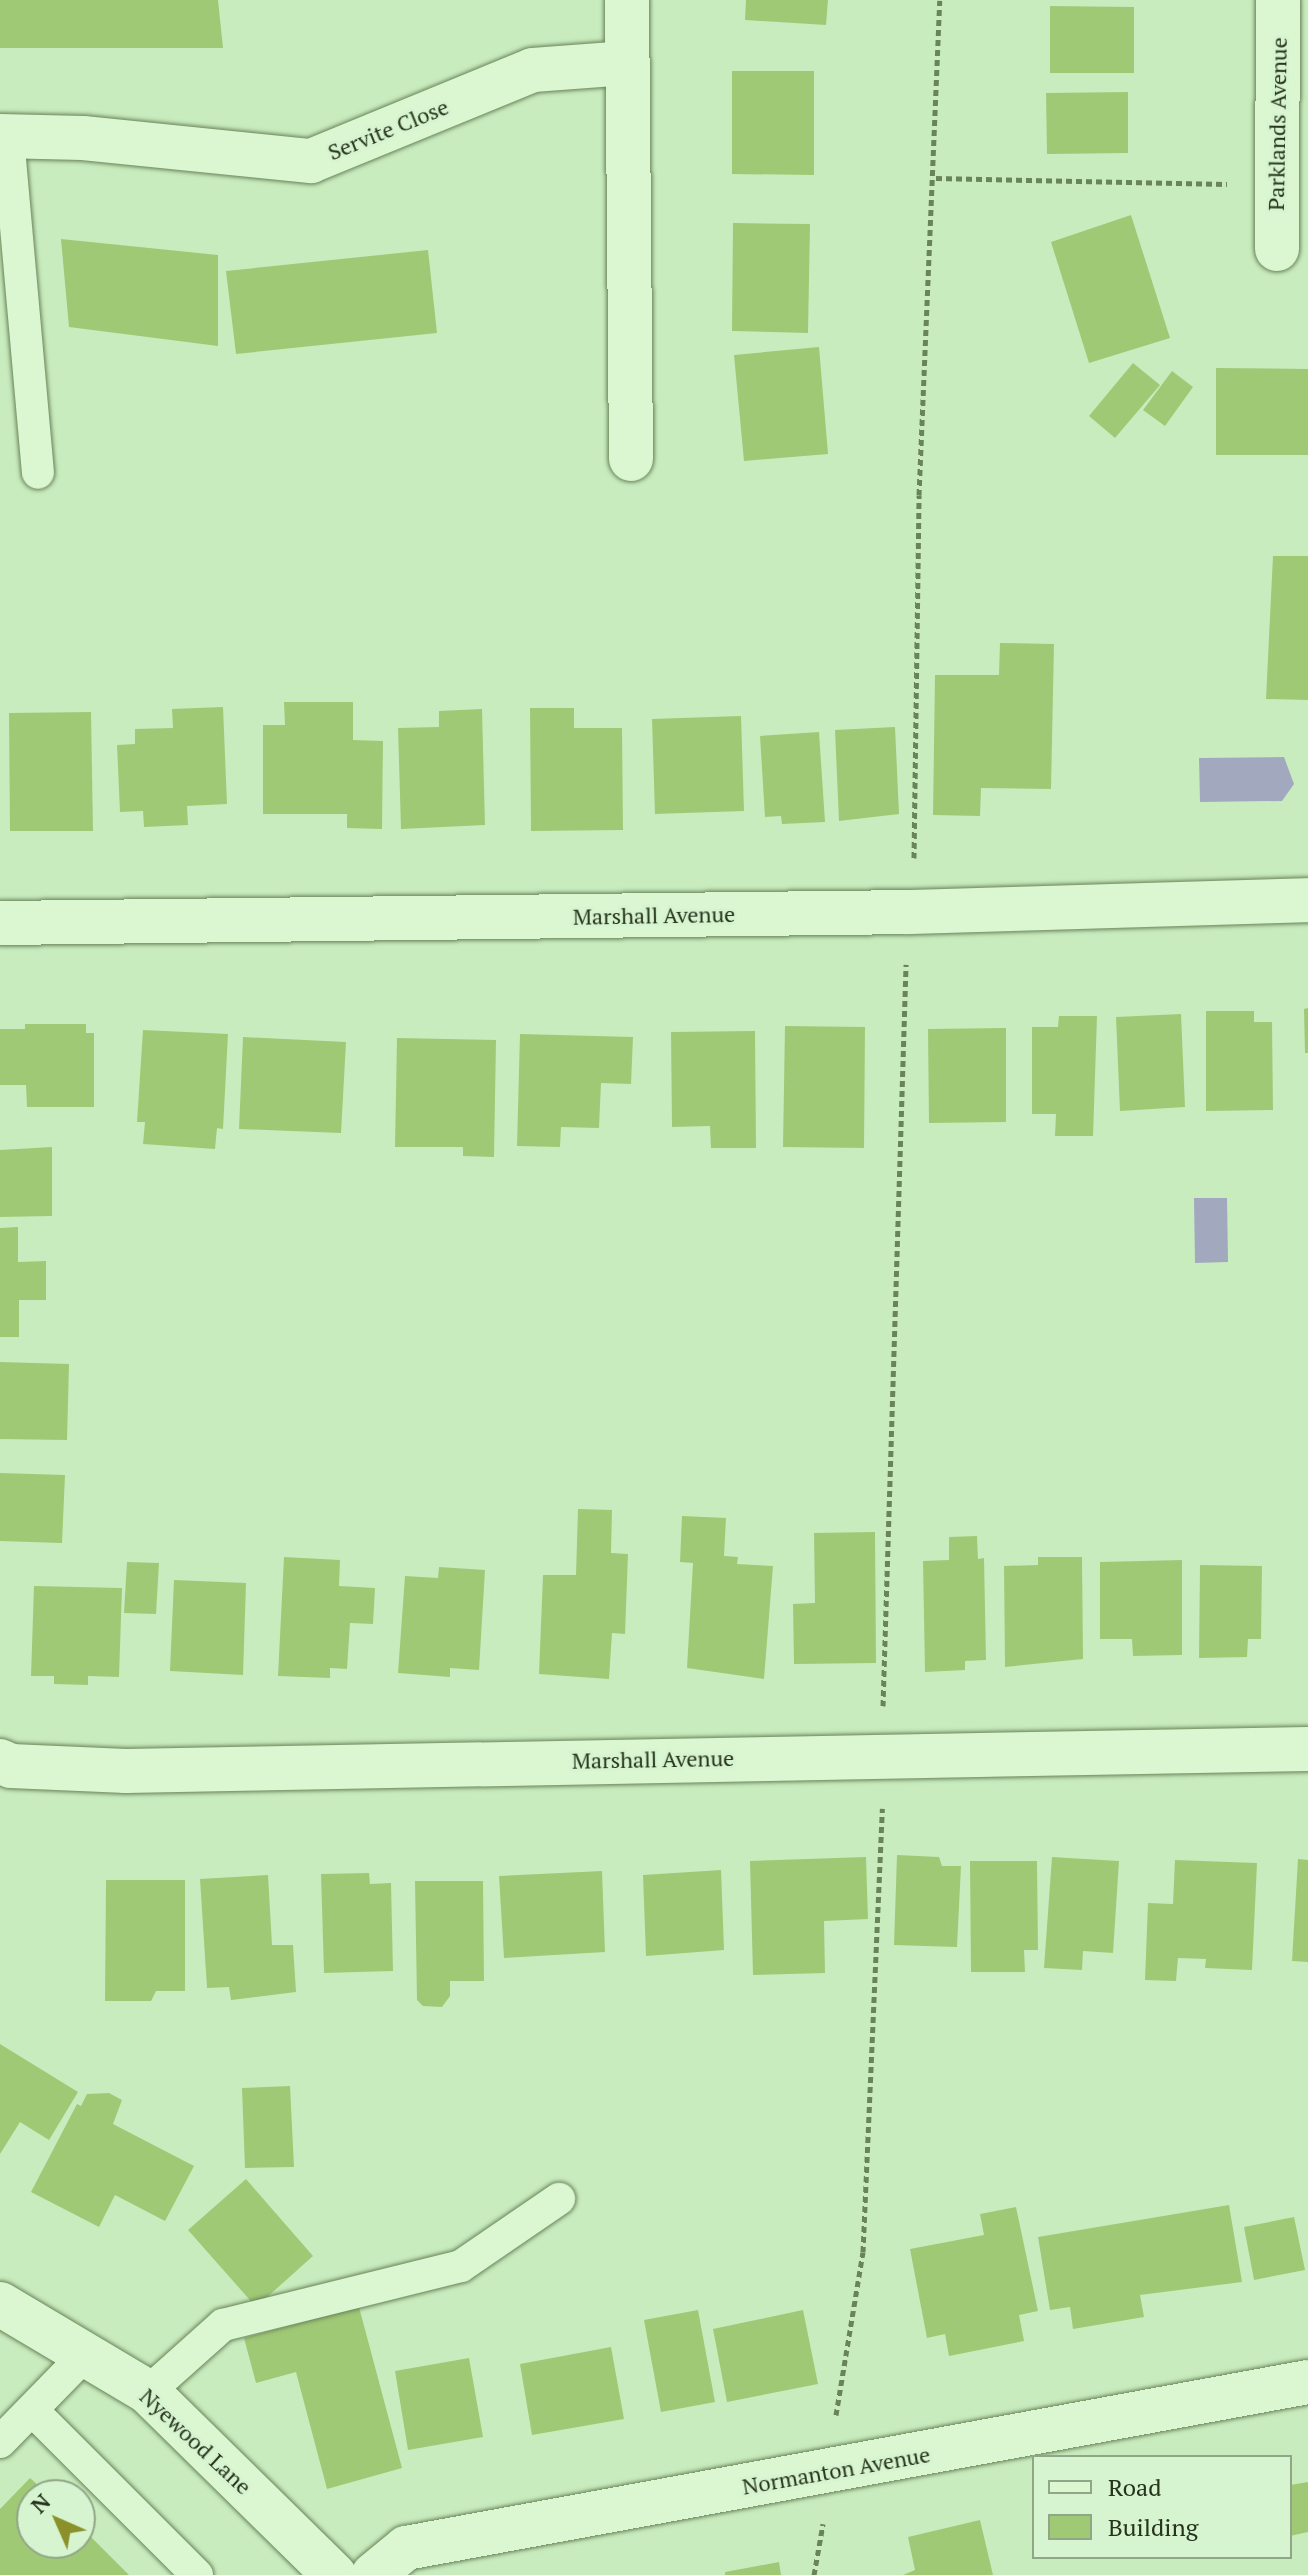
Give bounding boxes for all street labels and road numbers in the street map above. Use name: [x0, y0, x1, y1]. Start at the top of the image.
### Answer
street label: Parklands Avenue: [1262, 37, 1292, 211]
street label: Servite Close: [324, 93, 452, 165]
street label: Marshall Avenue: [572, 900, 736, 930]
street label: Marshall Avenue: [571, 1744, 735, 1774]
street label: Nyewood Lane: [135, 2383, 257, 2499]
street label: Normanton Avenue: [740, 2440, 932, 2500]

